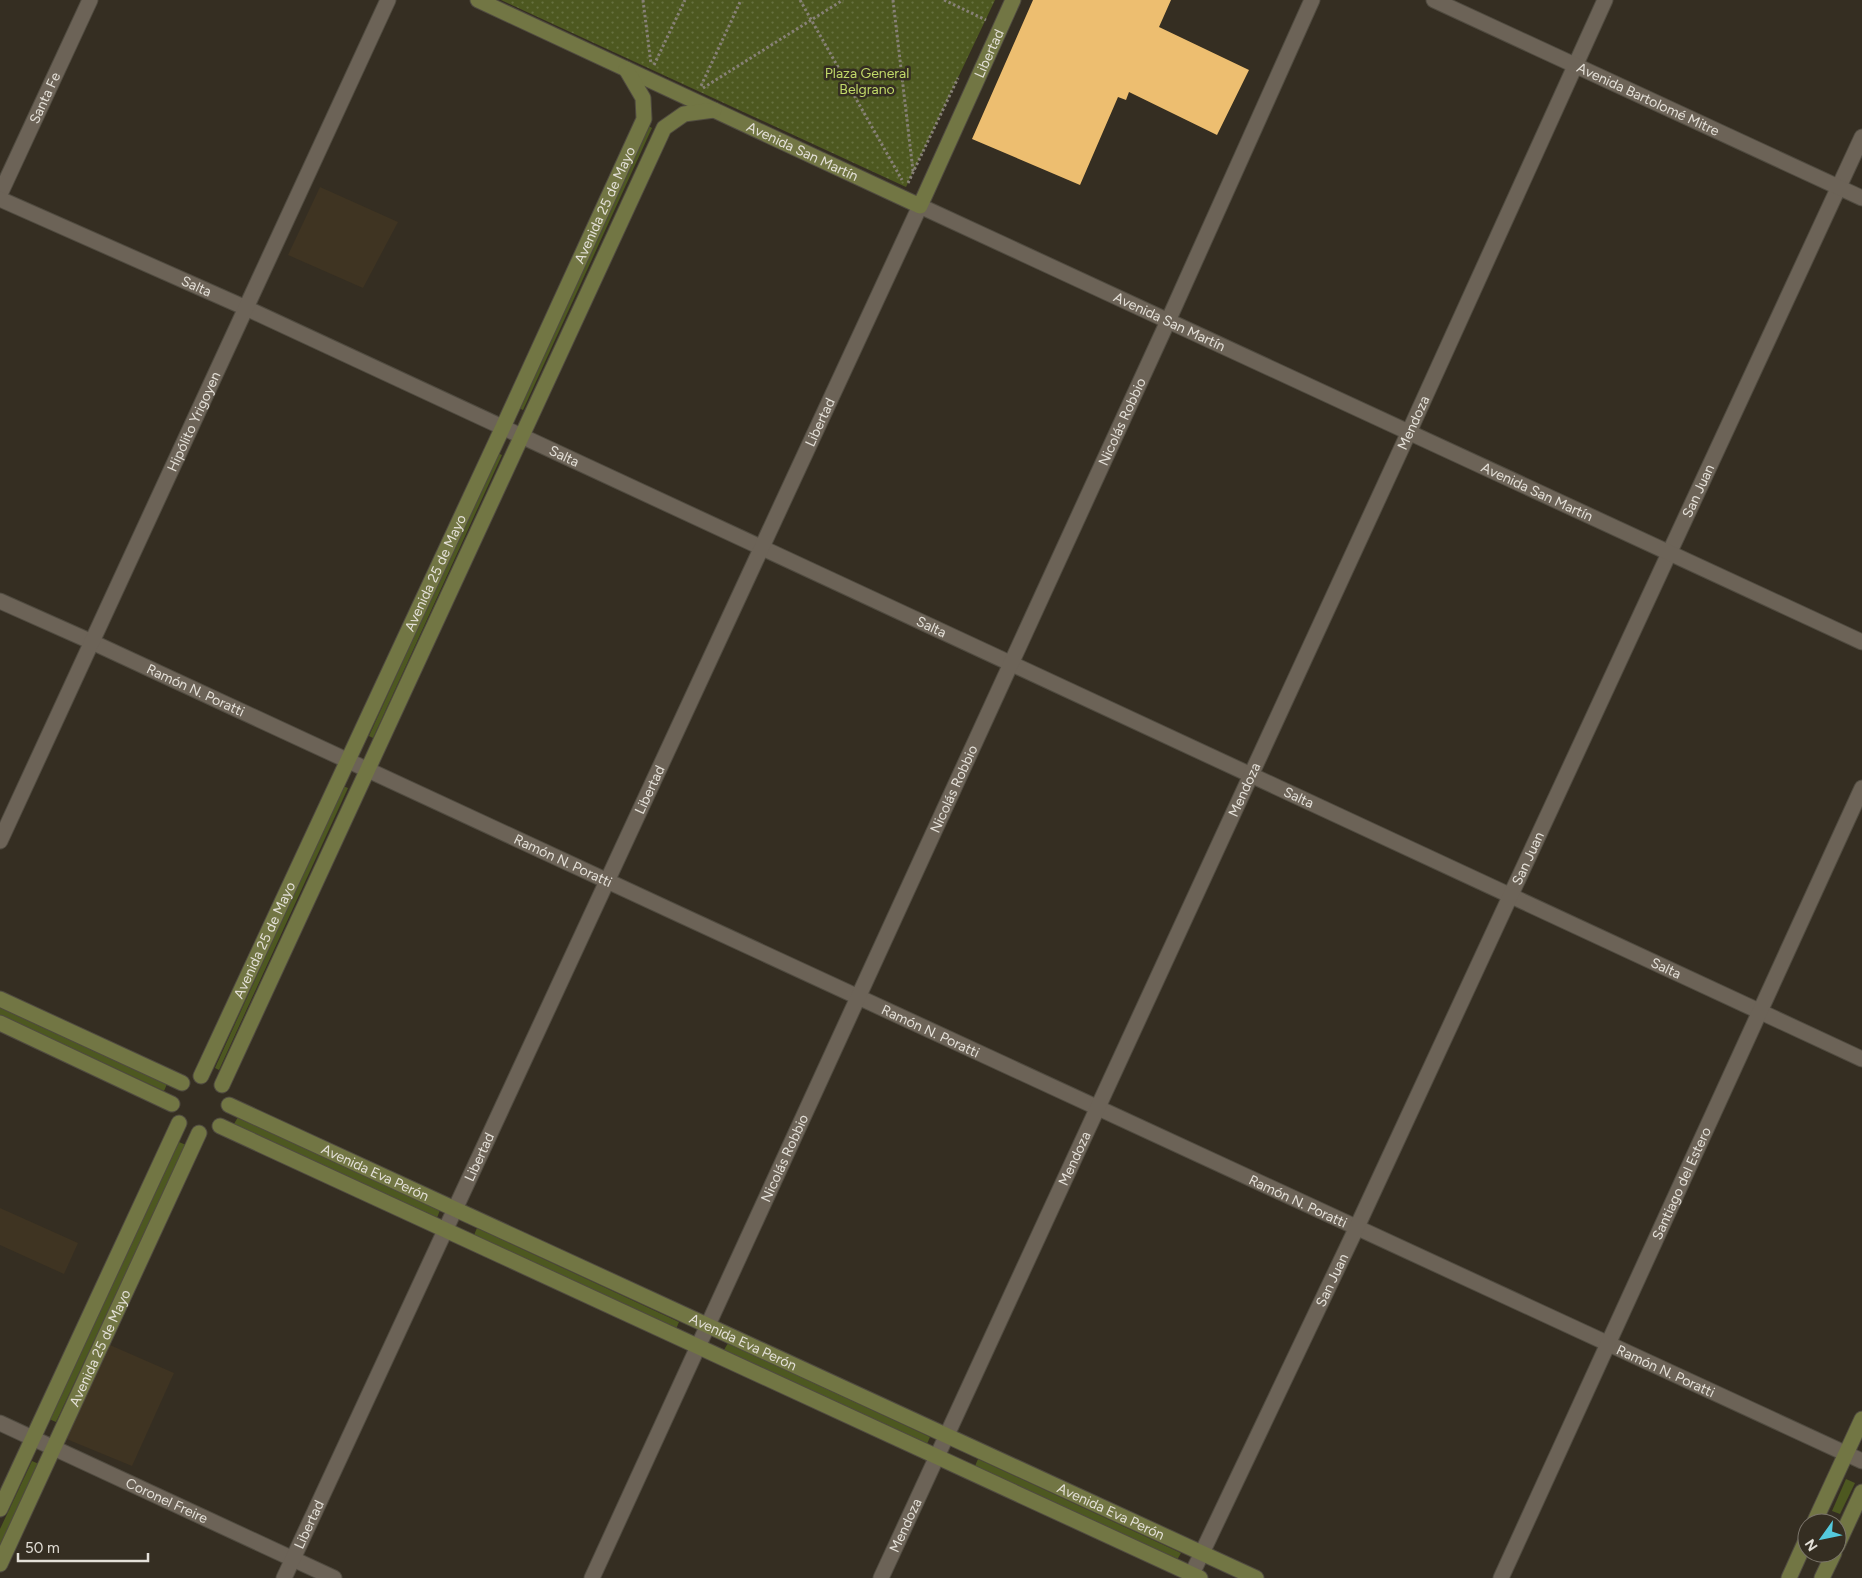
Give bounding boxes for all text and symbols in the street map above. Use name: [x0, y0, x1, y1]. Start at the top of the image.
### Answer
street label: Libertad: [971, 27, 1008, 81]
street label: Avenida Bartolomé Mitre: [1574, 59, 1722, 140]
park label: Plaza General Belgrano: [825, 65, 909, 98]
street label: Santa Fe: [26, 69, 64, 126]
street label: Avenida San Martín: [744, 118, 861, 185]
street label: Avenida 25 de Mayo: [571, 144, 639, 266]
street label: Salta: [179, 272, 214, 301]
street label: Avenida San Martín: [1111, 289, 1228, 355]
street label: Hipólito Yrigoyen: [164, 369, 224, 474]
street label: Nicolás Robbio: [1095, 375, 1150, 468]
street label: Mendoza: [1394, 393, 1433, 453]
street label: Libertad: [802, 395, 839, 449]
street label: Salta: [546, 442, 582, 471]
street label: Avenida San Martín: [1478, 459, 1596, 525]
street label: San Juan: [1679, 461, 1718, 521]
street label: Avenida 25 de Mayo: [401, 512, 470, 634]
street label: Salta: [914, 613, 949, 641]
street label: Ramón N. Poratti: [144, 660, 247, 721]
street label: Nicolás Robbio: [927, 743, 982, 836]
street label: Mendoza: [1225, 760, 1264, 820]
street label: Libertad: [631, 763, 669, 817]
street label: Salta: [1281, 783, 1316, 812]
street label: San Juan: [1509, 829, 1548, 888]
street label: Ramón N. Poratti: [511, 831, 615, 891]
street label: Avenida 25 de Mayo: [230, 879, 299, 1001]
street label: Salta: [1648, 954, 1684, 983]
street label: Ramón N. Poratti: [879, 1001, 982, 1061]
street label: Nicolás Robbio: [757, 1112, 812, 1205]
street label: Santiago del Estero: [1649, 1124, 1715, 1243]
street label: Mendoza: [1055, 1129, 1095, 1188]
street label: Libertad: [461, 1130, 498, 1184]
street label: Avenida Eva Perón: [319, 1141, 432, 1205]
street label: Ramón N. Poratti: [1246, 1172, 1350, 1232]
street label: San Juan: [1312, 1251, 1352, 1310]
street label: Avenida 25 de Mayo: [66, 1287, 135, 1409]
street label: Avenida Eva Perón: [687, 1310, 799, 1374]
street label: Ramón N. Poratti: [1614, 1341, 1717, 1401]
street label: Coronel Freire: [123, 1475, 211, 1527]
street label: Avenida Eva Perón: [1054, 1480, 1167, 1544]
street label: Mendoza: [886, 1496, 926, 1555]
street label: Libertad: [291, 1498, 328, 1552]
north arrow: [1797, 1513, 1847, 1563]
scale bar: [18, 1530, 148, 1562]
text: N: [1801, 1536, 1822, 1554]
text: 50 m: [25, 1539, 60, 1557]

